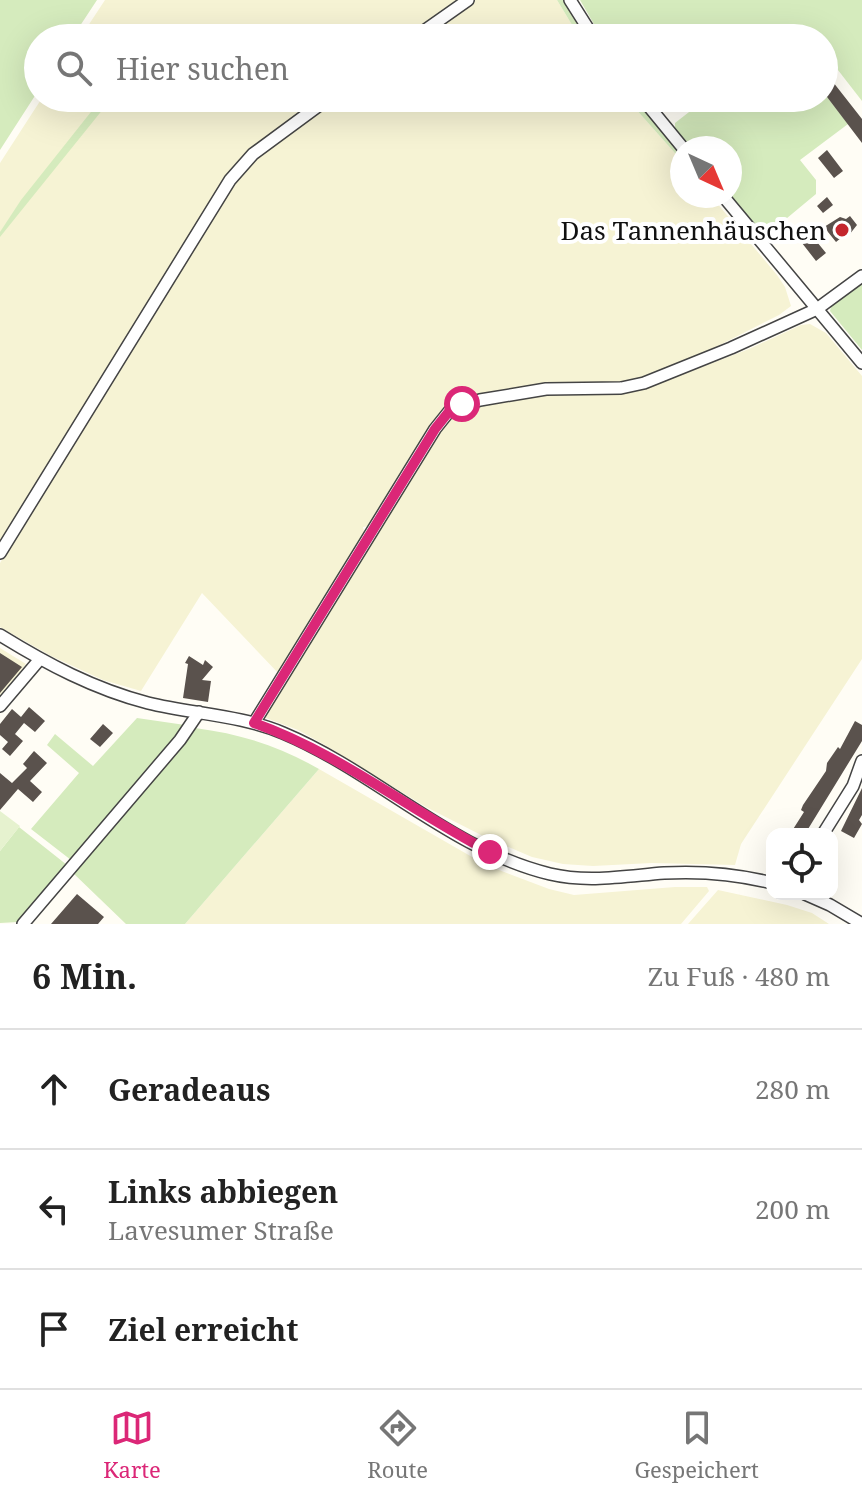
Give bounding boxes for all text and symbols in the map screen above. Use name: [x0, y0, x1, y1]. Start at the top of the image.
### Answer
search box: [24, 24, 838, 112]
icon: search: [52, 46, 96, 90]
text: Hier suchen: [116, 48, 289, 89]
north arrow: [670, 136, 742, 208]
place label: Das Tannenhäuschen: [561, 212, 826, 248]
marker: Das Tannenhäuschen: [833, 221, 851, 239]
route start: [444, 386, 480, 422]
map controls: [766, 828, 838, 900]
button: locate: [766, 828, 838, 900]
route end: [472, 834, 508, 870]
text: 6 Min.: [32, 953, 137, 999]
text: Zu Fuß · 480 m: [648, 958, 830, 994]
icon: ahead: [32, 1067, 76, 1111]
text: Geradeaus: [108, 1069, 270, 1110]
text: 280 m: [755, 1071, 830, 1107]
text: Links abbiegen: [108, 1171, 338, 1212]
icon: left: [32, 1187, 76, 1231]
text: 200 m: [755, 1191, 830, 1227]
text: Lavesumer Straße: [108, 1212, 334, 1248]
icon: arrive: [32, 1307, 76, 1351]
text: Ziel erreicht: [108, 1309, 298, 1350]
tab: Karte: [103, 1406, 161, 1484]
tab: Route: [367, 1406, 428, 1484]
tab: Gespeichert: [634, 1406, 759, 1484]

